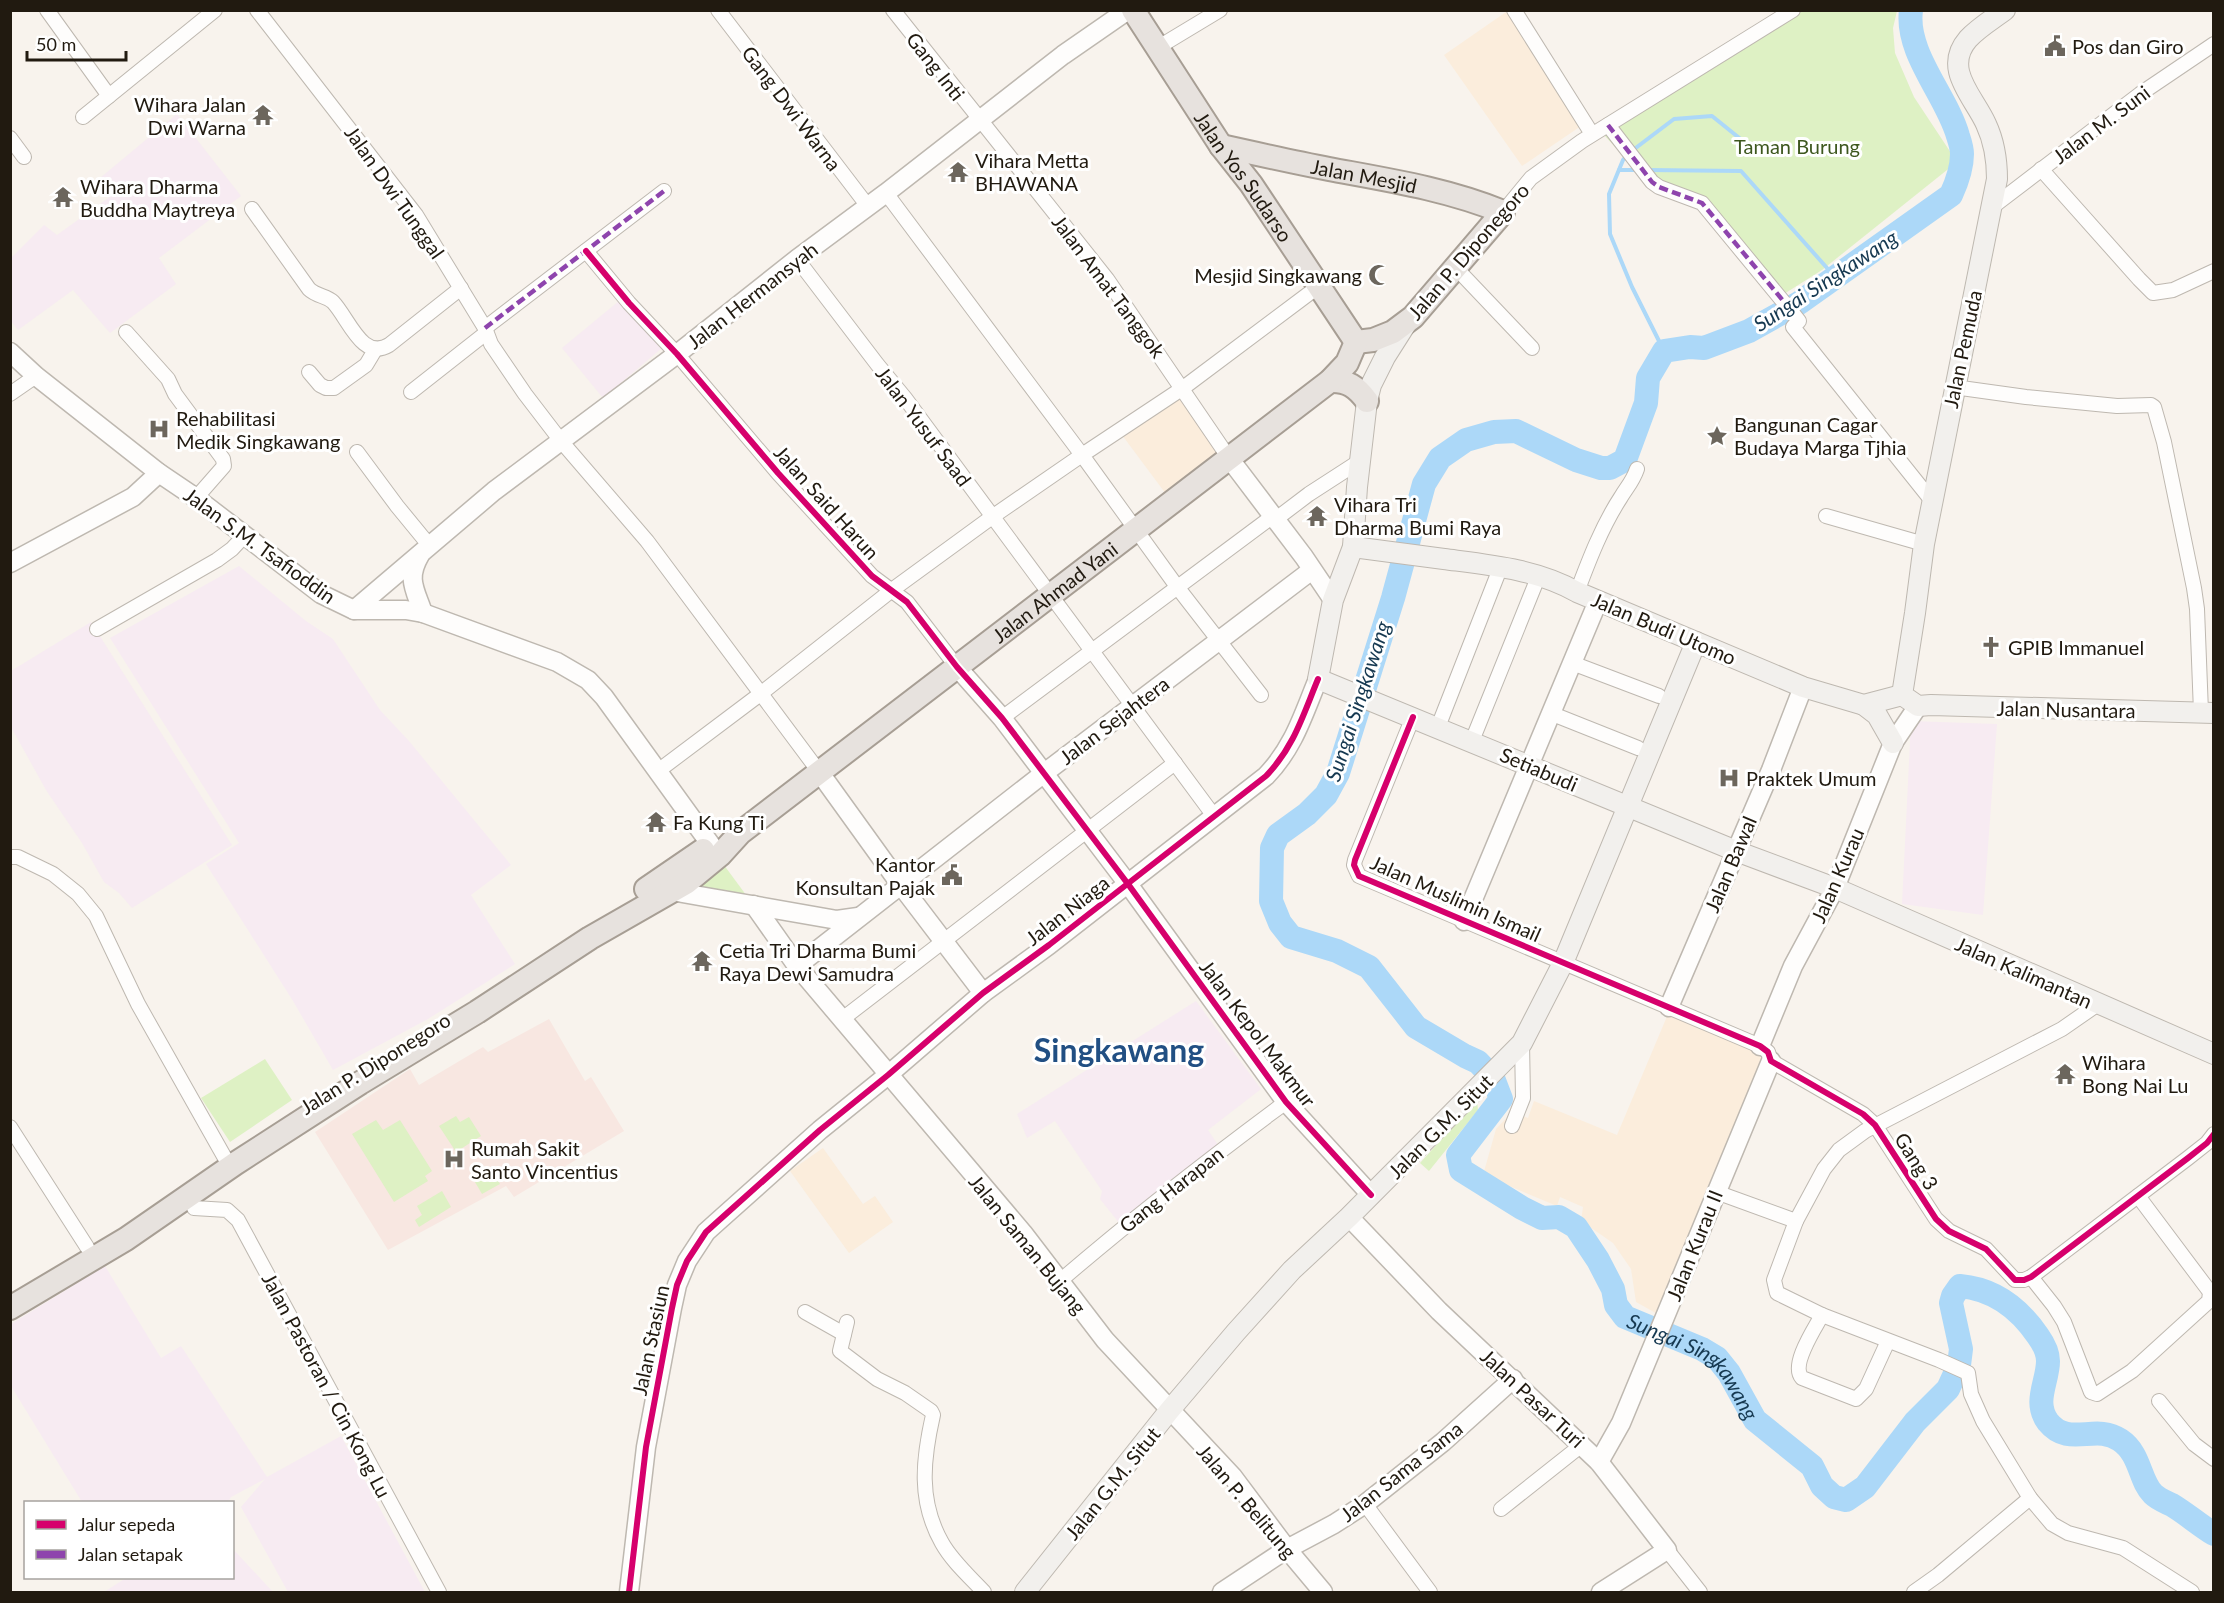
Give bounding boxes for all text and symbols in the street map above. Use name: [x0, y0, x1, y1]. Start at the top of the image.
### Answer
scale bar: [27, 24, 126, 62]
street label: Gang Inti: [902, 27, 970, 105]
text: 50 m: [36, 33, 76, 55]
public building icon: Pos dan Giro: [2043, 34, 2067, 58]
place label: Pos dan Giro: [2072, 34, 2184, 58]
street label: Gang Dwi Warna: [737, 41, 847, 175]
street label: Jalan M. Suni: [2048, 80, 2154, 168]
place label: Wihara Jalan Dwi Warna: [134, 92, 246, 139]
temple icon: Wihara Jalan Dwi Warna: [251, 103, 275, 127]
street label: Jalan Yos Sudarso: [1190, 107, 1298, 246]
street label: Jalan Dwi Tunggal: [340, 121, 450, 263]
park label: Taman Burung: [1734, 134, 1860, 158]
place label: Vihara Metta BHAWANA: [975, 148, 1089, 195]
street label: Jalan Mesjid: [1309, 154, 1419, 198]
temple icon: Vihara Metta BHAWANA: [946, 160, 970, 184]
place label: Wihara Dharma Buddha Maytreya: [80, 174, 235, 221]
street label: Jalan P. Diponegoro: [1402, 178, 1534, 324]
temple icon: Wihara Dharma Buddha Maytreya: [51, 185, 75, 209]
street label: Jalan Amat Tanggok: [1048, 210, 1171, 363]
water label: Sungai Singkawang: [1748, 224, 1903, 336]
street label: Jalan Hermansyah: [682, 237, 822, 353]
place label: Mesjid Singkawang: [1194, 263, 1362, 287]
mosque icon: Mesjid Singkawang: [1367, 263, 1391, 287]
street label: Jalan Pemuda: [1938, 288, 1986, 410]
street label: Jalan Yusuf Saad: [871, 361, 977, 491]
place label: Rehabilitasi Medik Singkawang: [176, 406, 340, 453]
place label: Bangunan Cagar Budaya Marga Tjhia: [1734, 412, 1907, 459]
hospital icon: Rehabilitasi Medik Singkawang: [147, 417, 171, 441]
place icon: Bangunan Cagar Budaya Marga Tjhia: [1705, 424, 1729, 448]
street label: Jalan Said Harun: [770, 440, 884, 564]
street label: Jalan S.M. Tsafioddin: [180, 482, 340, 608]
place label: Vihara Tri Dharma Bumi Raya: [1334, 492, 1501, 539]
temple icon: Vihara Tri Dharma Bumi Raya: [1305, 504, 1329, 528]
street label: Jalan Ahmad Yani: [987, 536, 1122, 647]
street label: Jalan Budi Utomo: [1588, 587, 1740, 669]
water label: Sungai Singkawang: [1319, 617, 1395, 784]
church icon: GPIB Immanuel: [1979, 635, 2003, 659]
place label: GPIB Immanuel: [2008, 635, 2144, 659]
street label: Jalan Sejahtera: [1055, 671, 1173, 769]
street label: Jalan Nusantara: [1996, 696, 2136, 722]
street label: Setiabudi: [1497, 742, 1581, 796]
hospital icon: Praktek Umum: [1717, 766, 1741, 790]
place label: Praktek Umum: [1746, 766, 1876, 790]
temple icon: Fa Kung Ti: [644, 810, 668, 834]
place label: Fa Kung Ti: [673, 810, 764, 834]
street label: Jalan Bawal: [1699, 812, 1761, 916]
street label: Jalan Kurau: [1805, 824, 1869, 926]
street label: Jalan Muslimin Ismail: [1367, 850, 1545, 946]
place label: Kantor Konsultan Pajak: [796, 852, 936, 899]
public building icon: Kantor Konsultan Pajak: [940, 863, 964, 887]
street label: Jalan Niaga: [1021, 870, 1113, 950]
street label: Jalan Kalimantan: [1952, 931, 2096, 1013]
place label: Cetia Tri Dharma Bumi Raya Dewi Samudra: [719, 938, 916, 985]
temple icon: Cetia Tri Dharma Bumi Raya Dewi Samudra: [690, 949, 714, 973]
street label: Jalan Kepol Makmur: [1195, 955, 1321, 1112]
street label: Jalan P. Diponegoro: [295, 1007, 455, 1119]
district label: Singkawang: [1034, 1030, 1204, 1069]
place label: Wihara Bong Nai Lu: [2082, 1050, 2188, 1097]
temple icon: Wihara Bong Nai Lu: [2053, 1062, 2077, 1086]
street label: Jalan G.M. Situt: [1383, 1069, 1497, 1183]
street label: Gang 3: [1890, 1128, 1944, 1194]
place label: Rumah Sakit Santo Vincentius: [471, 1136, 618, 1183]
street label: Gang Harapan: [1114, 1141, 1228, 1237]
hospital icon: Rumah Sakit Santo Vincentius: [442, 1147, 466, 1171]
street label: Jalan Saman Bujang: [964, 1169, 1092, 1319]
street label: Jalan Kurau II: [1661, 1186, 1727, 1304]
street label: Jalan Pastoran / Cin Kong Lu: [257, 1269, 397, 1501]
street label: Jalan Stasiun: [627, 1283, 673, 1397]
water label: Sungai Singkawang: [1624, 1307, 1765, 1424]
street label: Jalan Pasar Turi: [1476, 1344, 1590, 1452]
street label: Jalan Sama Sama: [1335, 1416, 1467, 1526]
street label: Jalan G.M. Situt: [1059, 1422, 1165, 1544]
street label: Jalan P. Belitung: [1192, 1439, 1302, 1563]
legend: [24, 1501, 234, 1579]
text: Jalur sepeda: [78, 1513, 175, 1535]
text: Jalan setapak: [78, 1543, 184, 1565]

